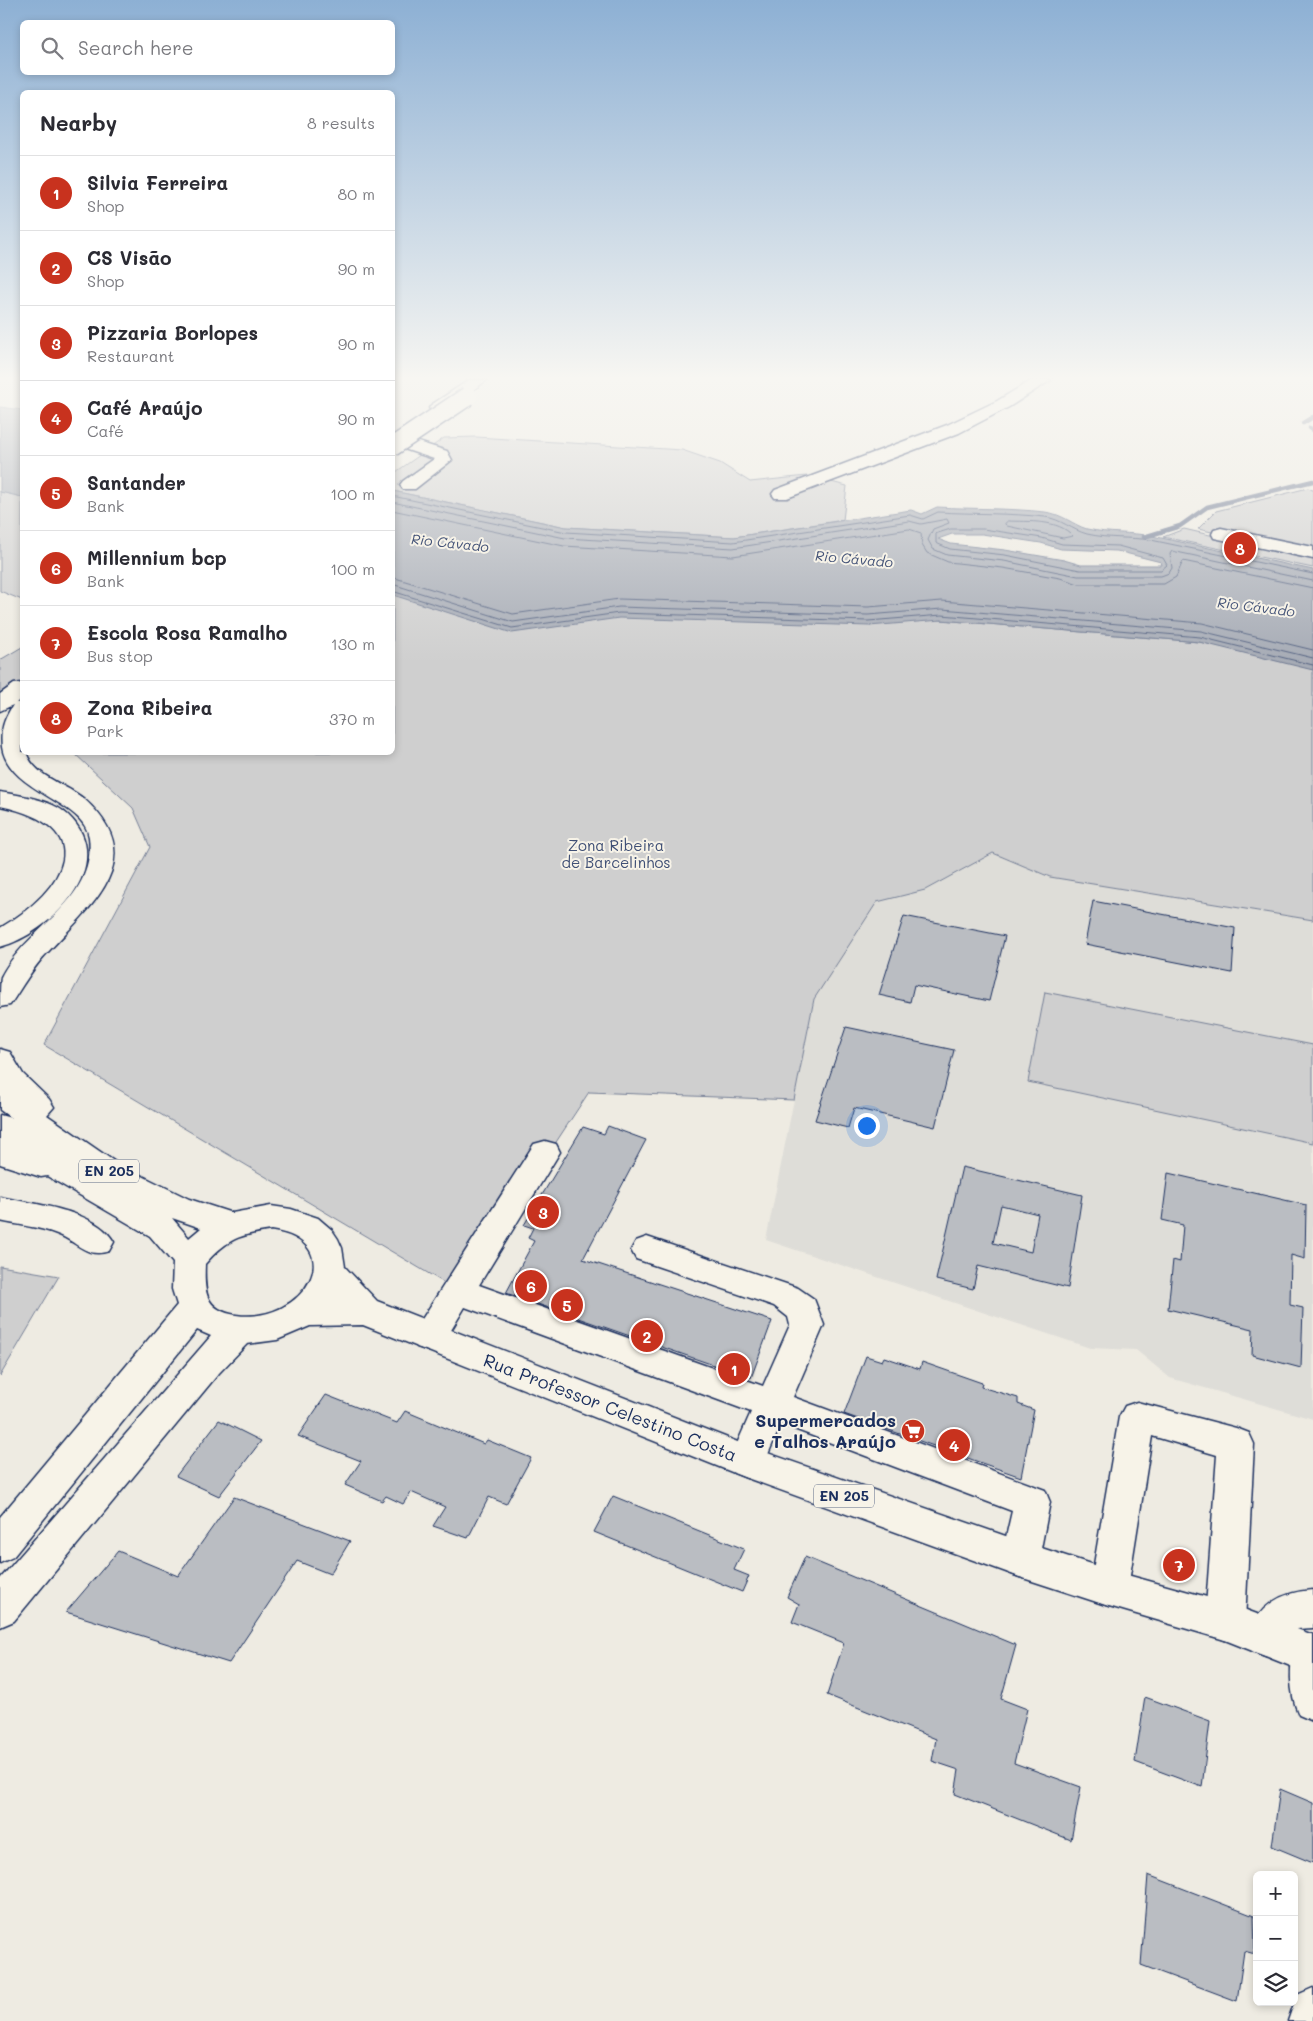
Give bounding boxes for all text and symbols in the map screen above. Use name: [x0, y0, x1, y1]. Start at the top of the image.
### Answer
search box: [20, 20, 395, 75]
icon: search: [38, 34, 66, 62]
text: Search here: [78, 35, 194, 60]
text: Nearby: [40, 109, 117, 136]
text: 8 results: [307, 112, 375, 133]
text: Silvia Ferreira: [87, 170, 228, 195]
text: 1: [52, 183, 60, 204]
text: 80 m: [338, 183, 375, 204]
text: Shop: [87, 195, 124, 216]
text: CS Visão: [87, 245, 172, 270]
text: 2: [52, 258, 60, 279]
text: 90 m: [338, 258, 375, 279]
text: Shop: [87, 270, 124, 291]
text: Pizzaria Borlopes: [87, 320, 258, 345]
text: 3: [51, 333, 61, 354]
text: 90 m: [338, 333, 375, 354]
text: Restaurant: [87, 345, 175, 366]
text: Café Araújo: [87, 395, 203, 420]
text: 4: [51, 408, 61, 429]
text: 90 m: [338, 408, 375, 429]
text: Café: [87, 420, 124, 441]
text: Santander: [87, 470, 186, 495]
text: 5: [51, 483, 61, 504]
text: 100 m: [330, 483, 375, 504]
text: Bank: [87, 495, 124, 516]
water label: Rio Cávado: [410, 529, 490, 556]
pin: 8: [1224, 529, 1256, 567]
text: Millennium bcp: [87, 545, 227, 570]
water label: Rio Cávado: [814, 546, 894, 571]
text: 6: [51, 558, 61, 579]
text: 100 m: [330, 558, 375, 579]
text: Bank: [87, 570, 124, 591]
water label: Rio Cávado: [1216, 592, 1296, 621]
text: Escola Rosa Ramalho: [87, 620, 287, 645]
text: 7: [52, 633, 60, 654]
text: 130 m: [331, 633, 375, 654]
text: Bus stop: [87, 645, 153, 666]
text: Zona Ribeira: [87, 695, 212, 720]
text: 8: [51, 708, 61, 729]
text: 370 m: [329, 708, 375, 729]
text: Park: [87, 720, 123, 741]
park label: Zona Ribeira de Barcelinhos: [561, 835, 671, 872]
your location: [854, 1113, 880, 1139]
road number: EN 205: [79, 1160, 139, 1182]
pin: 3: [527, 1193, 559, 1231]
pin: 6: [515, 1267, 547, 1305]
pin: 5: [551, 1286, 583, 1324]
pin: 2: [631, 1317, 663, 1355]
street label: Rua Professor Celestino Costa: [480, 1348, 741, 1467]
pin: 1: [718, 1350, 750, 1388]
place label: Supermercados e Talhos Araújo: [754, 1408, 896, 1453]
supermarket icon: Supermercados e Talhos Araújo: [900, 1418, 926, 1444]
pin: 4: [938, 1426, 970, 1464]
road number: EN 205: [814, 1484, 874, 1508]
pin: 7: [1163, 1546, 1195, 1584]
map controls: [1253, 1871, 1298, 2006]
button: +: [1253, 1871, 1298, 1916]
button: −: [1253, 1916, 1298, 1961]
button: layers: [1253, 1961, 1298, 2006]

